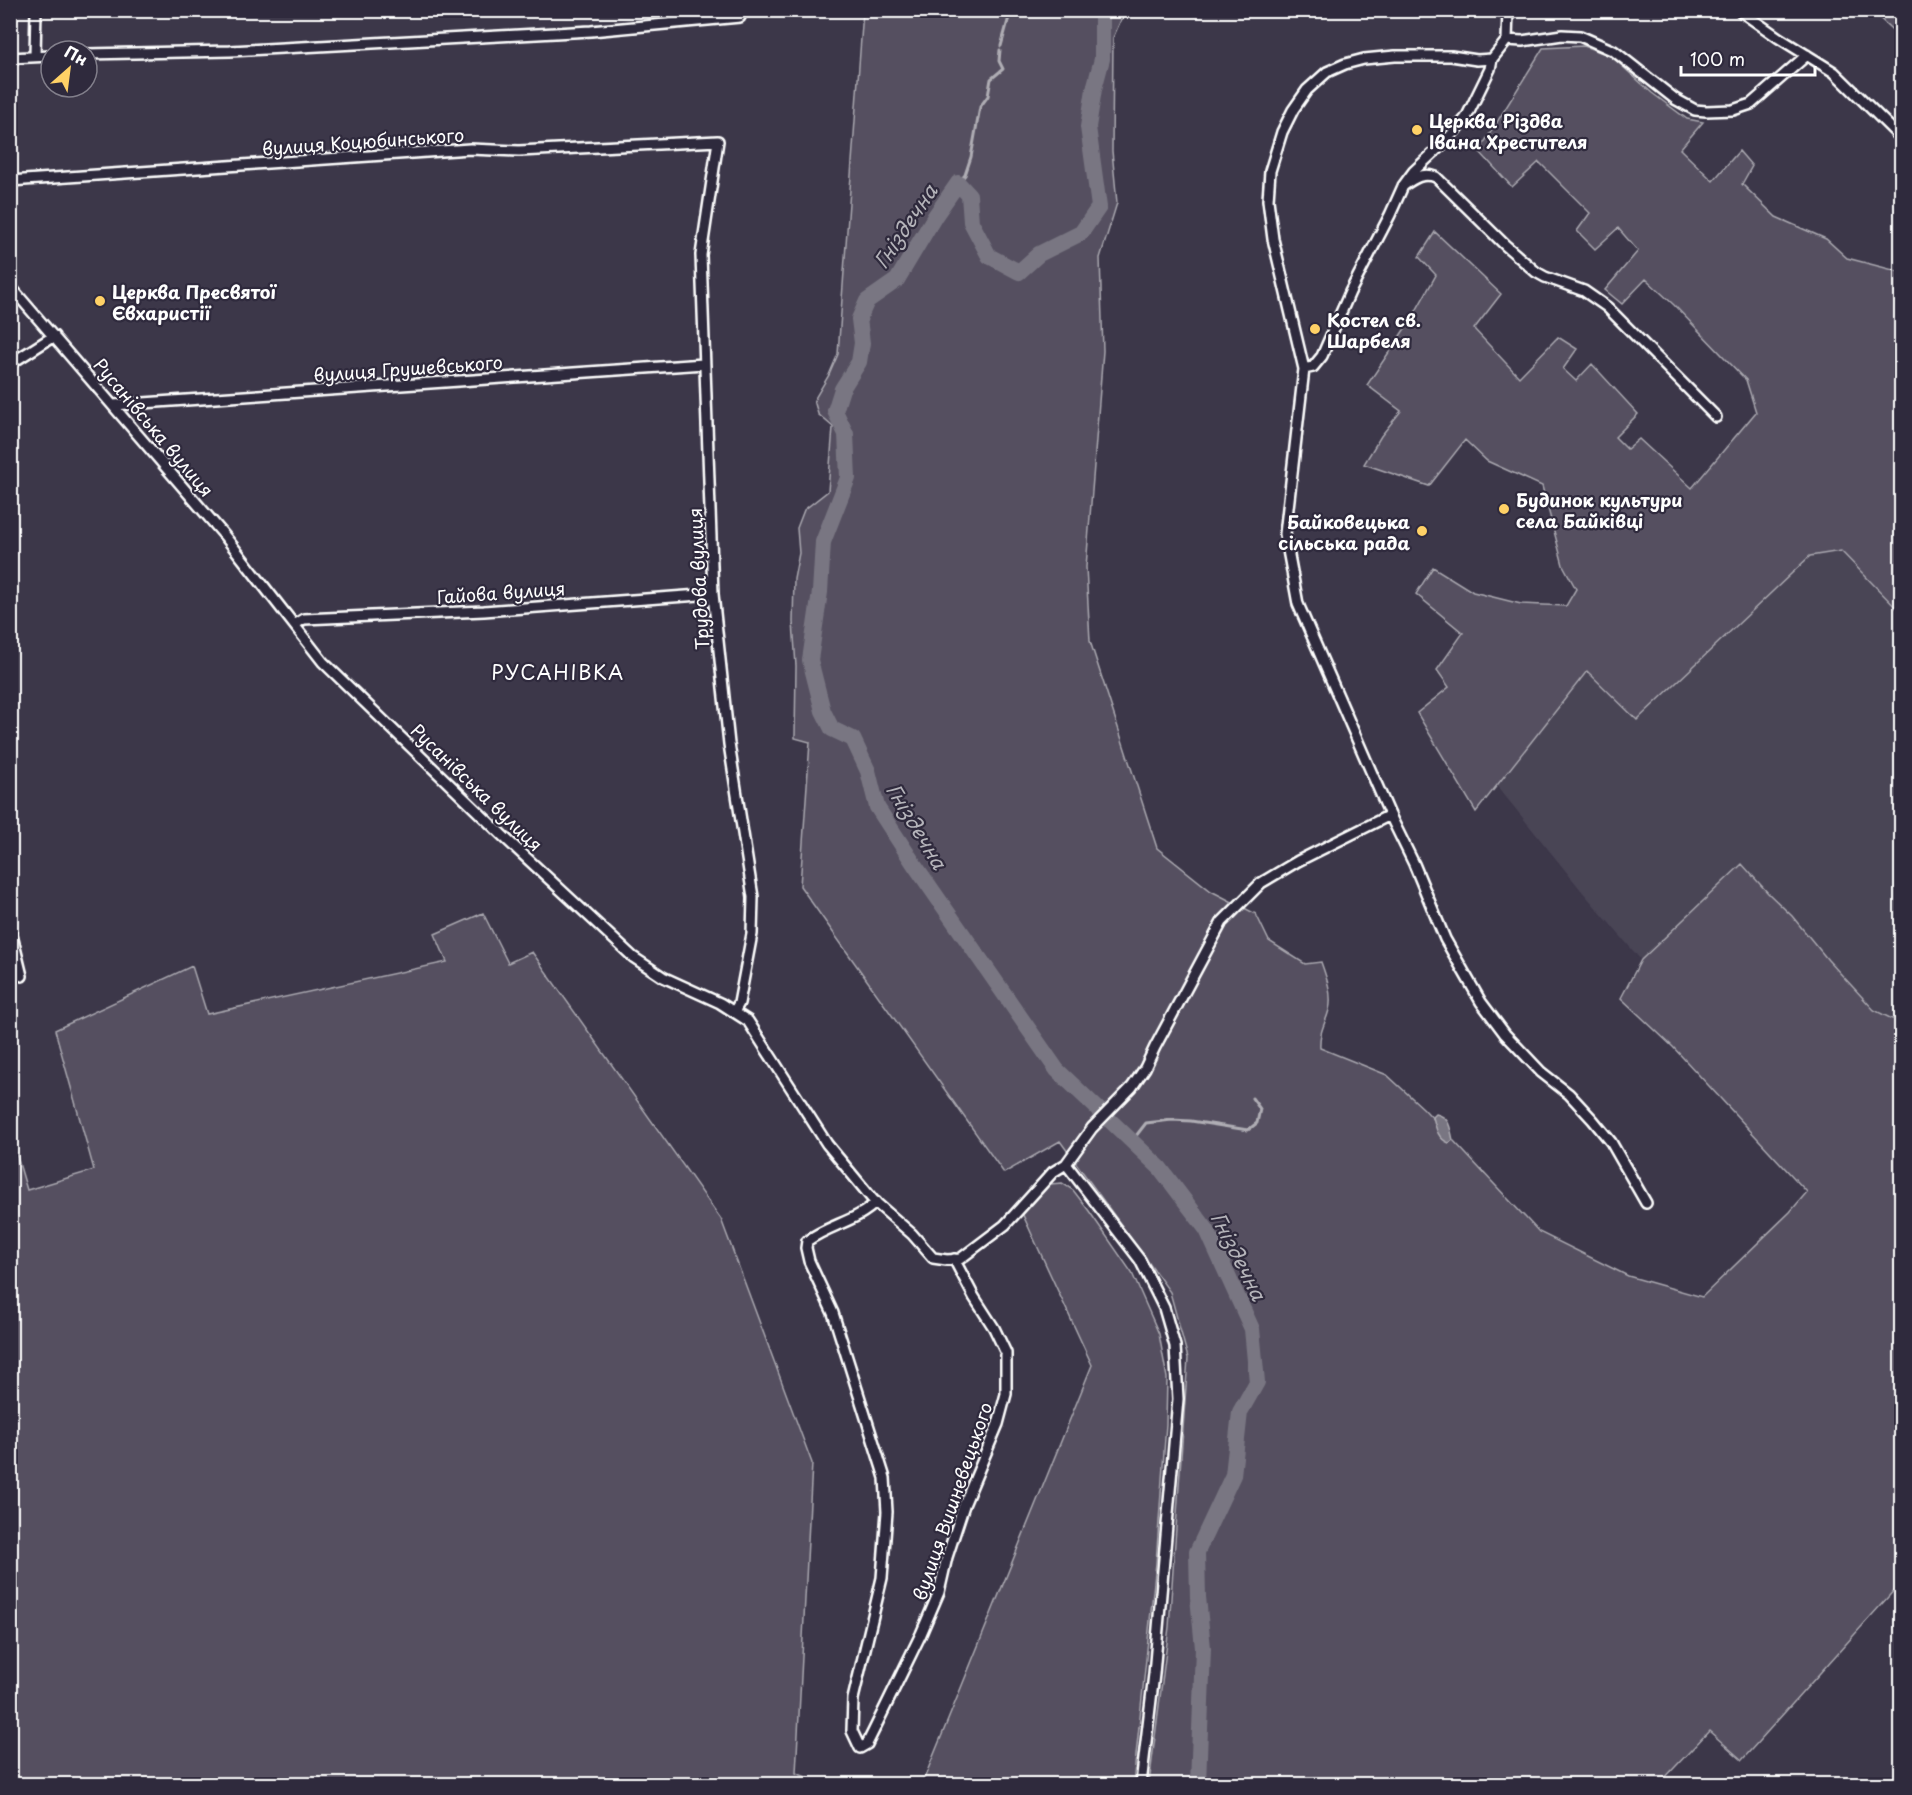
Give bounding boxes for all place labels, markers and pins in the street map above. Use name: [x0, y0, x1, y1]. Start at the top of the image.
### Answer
place label: Церква Різдва Івана Хрестителя: [1429, 107, 1588, 155]
marker: Церква Різдва Івана Хрестителя: [1410, 123, 1424, 137]
place label: Церква Пресвятої Євхаристії: [112, 278, 277, 326]
marker: Церква Пресвятої Євхаристії: [93, 294, 107, 308]
place label: Костел св. Шарбеля: [1327, 306, 1421, 354]
marker: Костел св. Шарбеля: [1308, 322, 1322, 336]
place label: Будинок культури села Байківці: [1516, 486, 1683, 534]
marker: Будинок культури села Байківці: [1497, 502, 1511, 516]
place label: Байковецька сільська рада: [1278, 508, 1410, 556]
marker: Байковецька сільська рада: [1415, 524, 1429, 538]

